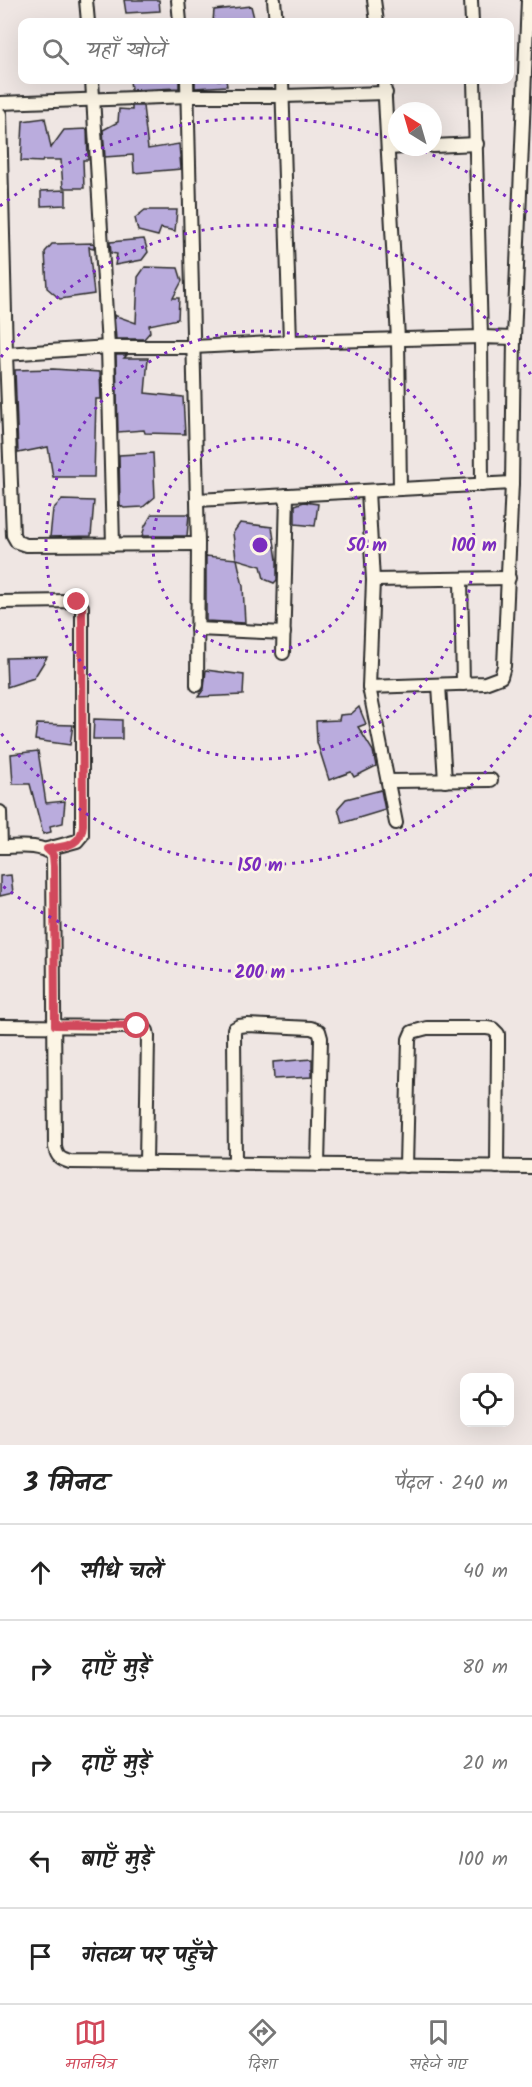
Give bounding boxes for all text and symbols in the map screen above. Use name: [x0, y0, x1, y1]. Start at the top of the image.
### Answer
search box: [18, 18, 514, 84]
text: यहाँ खोजें: [87, 34, 166, 69]
icon: search: [39, 35, 72, 68]
north arrow: [388, 102, 442, 156]
text: 50 m: [346, 532, 387, 561]
text: 100 m: [451, 532, 497, 561]
centre of rings: [250, 535, 270, 555]
route end: [63, 588, 89, 614]
text: 150 m: [237, 852, 283, 881]
text: 200 m: [235, 959, 286, 988]
route start: [123, 1012, 149, 1038]
map controls: [460, 1373, 514, 1427]
button: locate: [460, 1373, 514, 1427]
text: 3 मिनट: [24, 1463, 107, 1505]
text: पैदल · 240 m: [395, 1468, 508, 1500]
text: सीधे चलें: [81, 1555, 162, 1590]
icon: ahead: [24, 1556, 57, 1589]
text: 40 m: [463, 1556, 508, 1588]
text: दाएँ मुड़ें: [81, 1651, 150, 1686]
icon: right: [24, 1652, 57, 1685]
text: 80 m: [462, 1652, 508, 1684]
text: दाएँ मुड़ें: [81, 1747, 150, 1782]
icon: right: [24, 1748, 57, 1781]
text: 20 m: [462, 1748, 508, 1780]
text: बाएँ मुड़ें: [81, 1843, 152, 1878]
icon: left: [24, 1844, 57, 1877]
text: 100 m: [458, 1844, 508, 1876]
text: गंतव्य पर पहुँचे: [81, 1939, 214, 1974]
icon: arrive: [24, 1940, 57, 1973]
tab: मानचित्र: [65, 2016, 115, 2077]
tab: दिशा: [246, 2016, 279, 2077]
tab: सहेजे गए: [410, 2016, 467, 2077]

